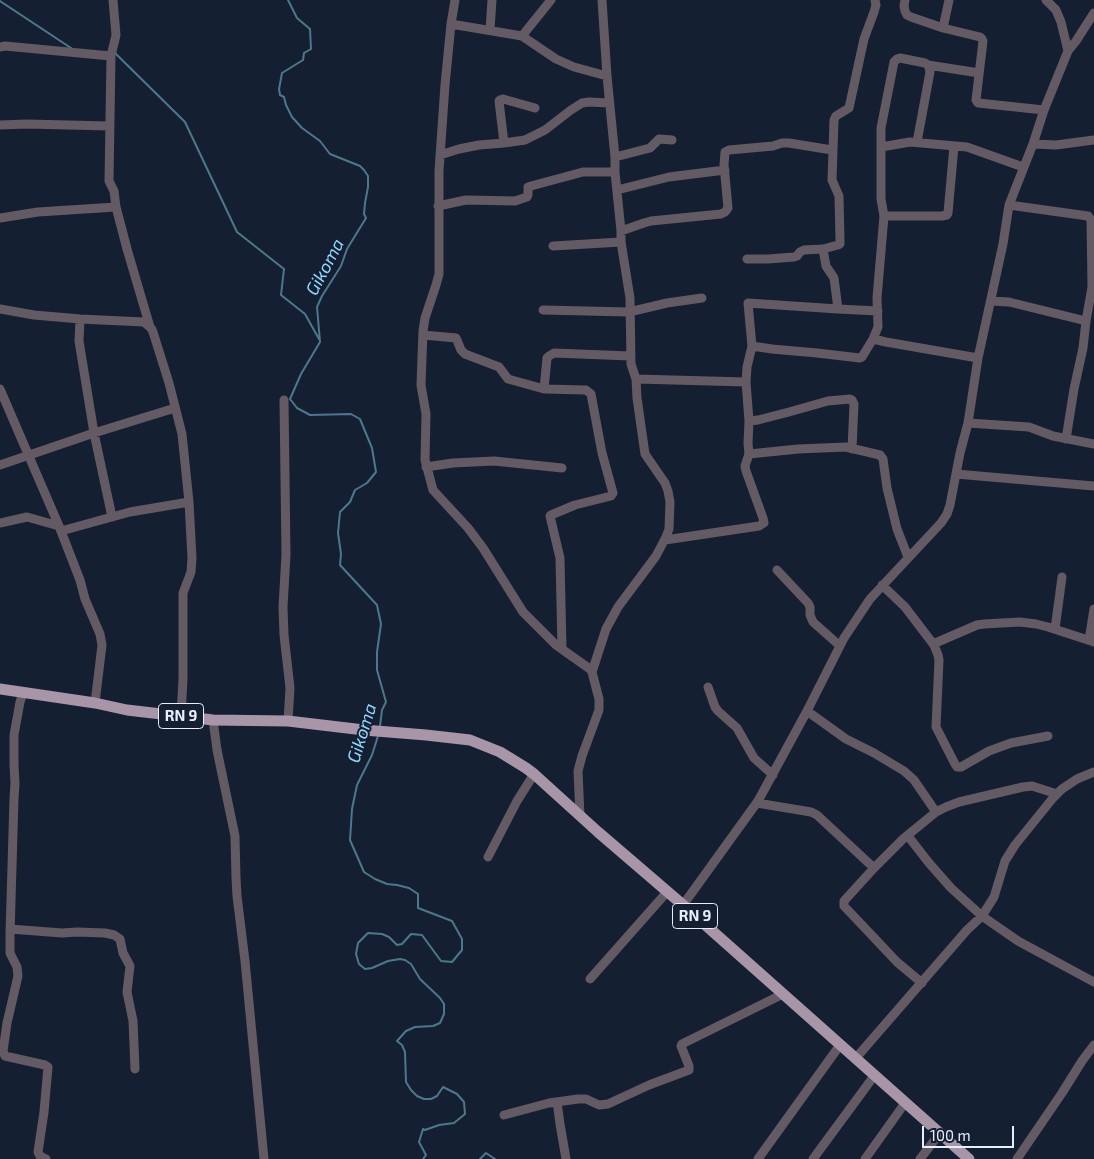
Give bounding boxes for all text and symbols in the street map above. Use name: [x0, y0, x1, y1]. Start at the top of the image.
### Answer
water label: Gikoma: [301, 235, 349, 299]
water label: Gikoma: [343, 701, 381, 765]
road number: RN 9: [158, 704, 204, 728]
road number: RN 9: [672, 904, 718, 928]
scale bar: [924, 1116, 1016, 1148]
text: 100 m: [930, 1126, 971, 1144]

